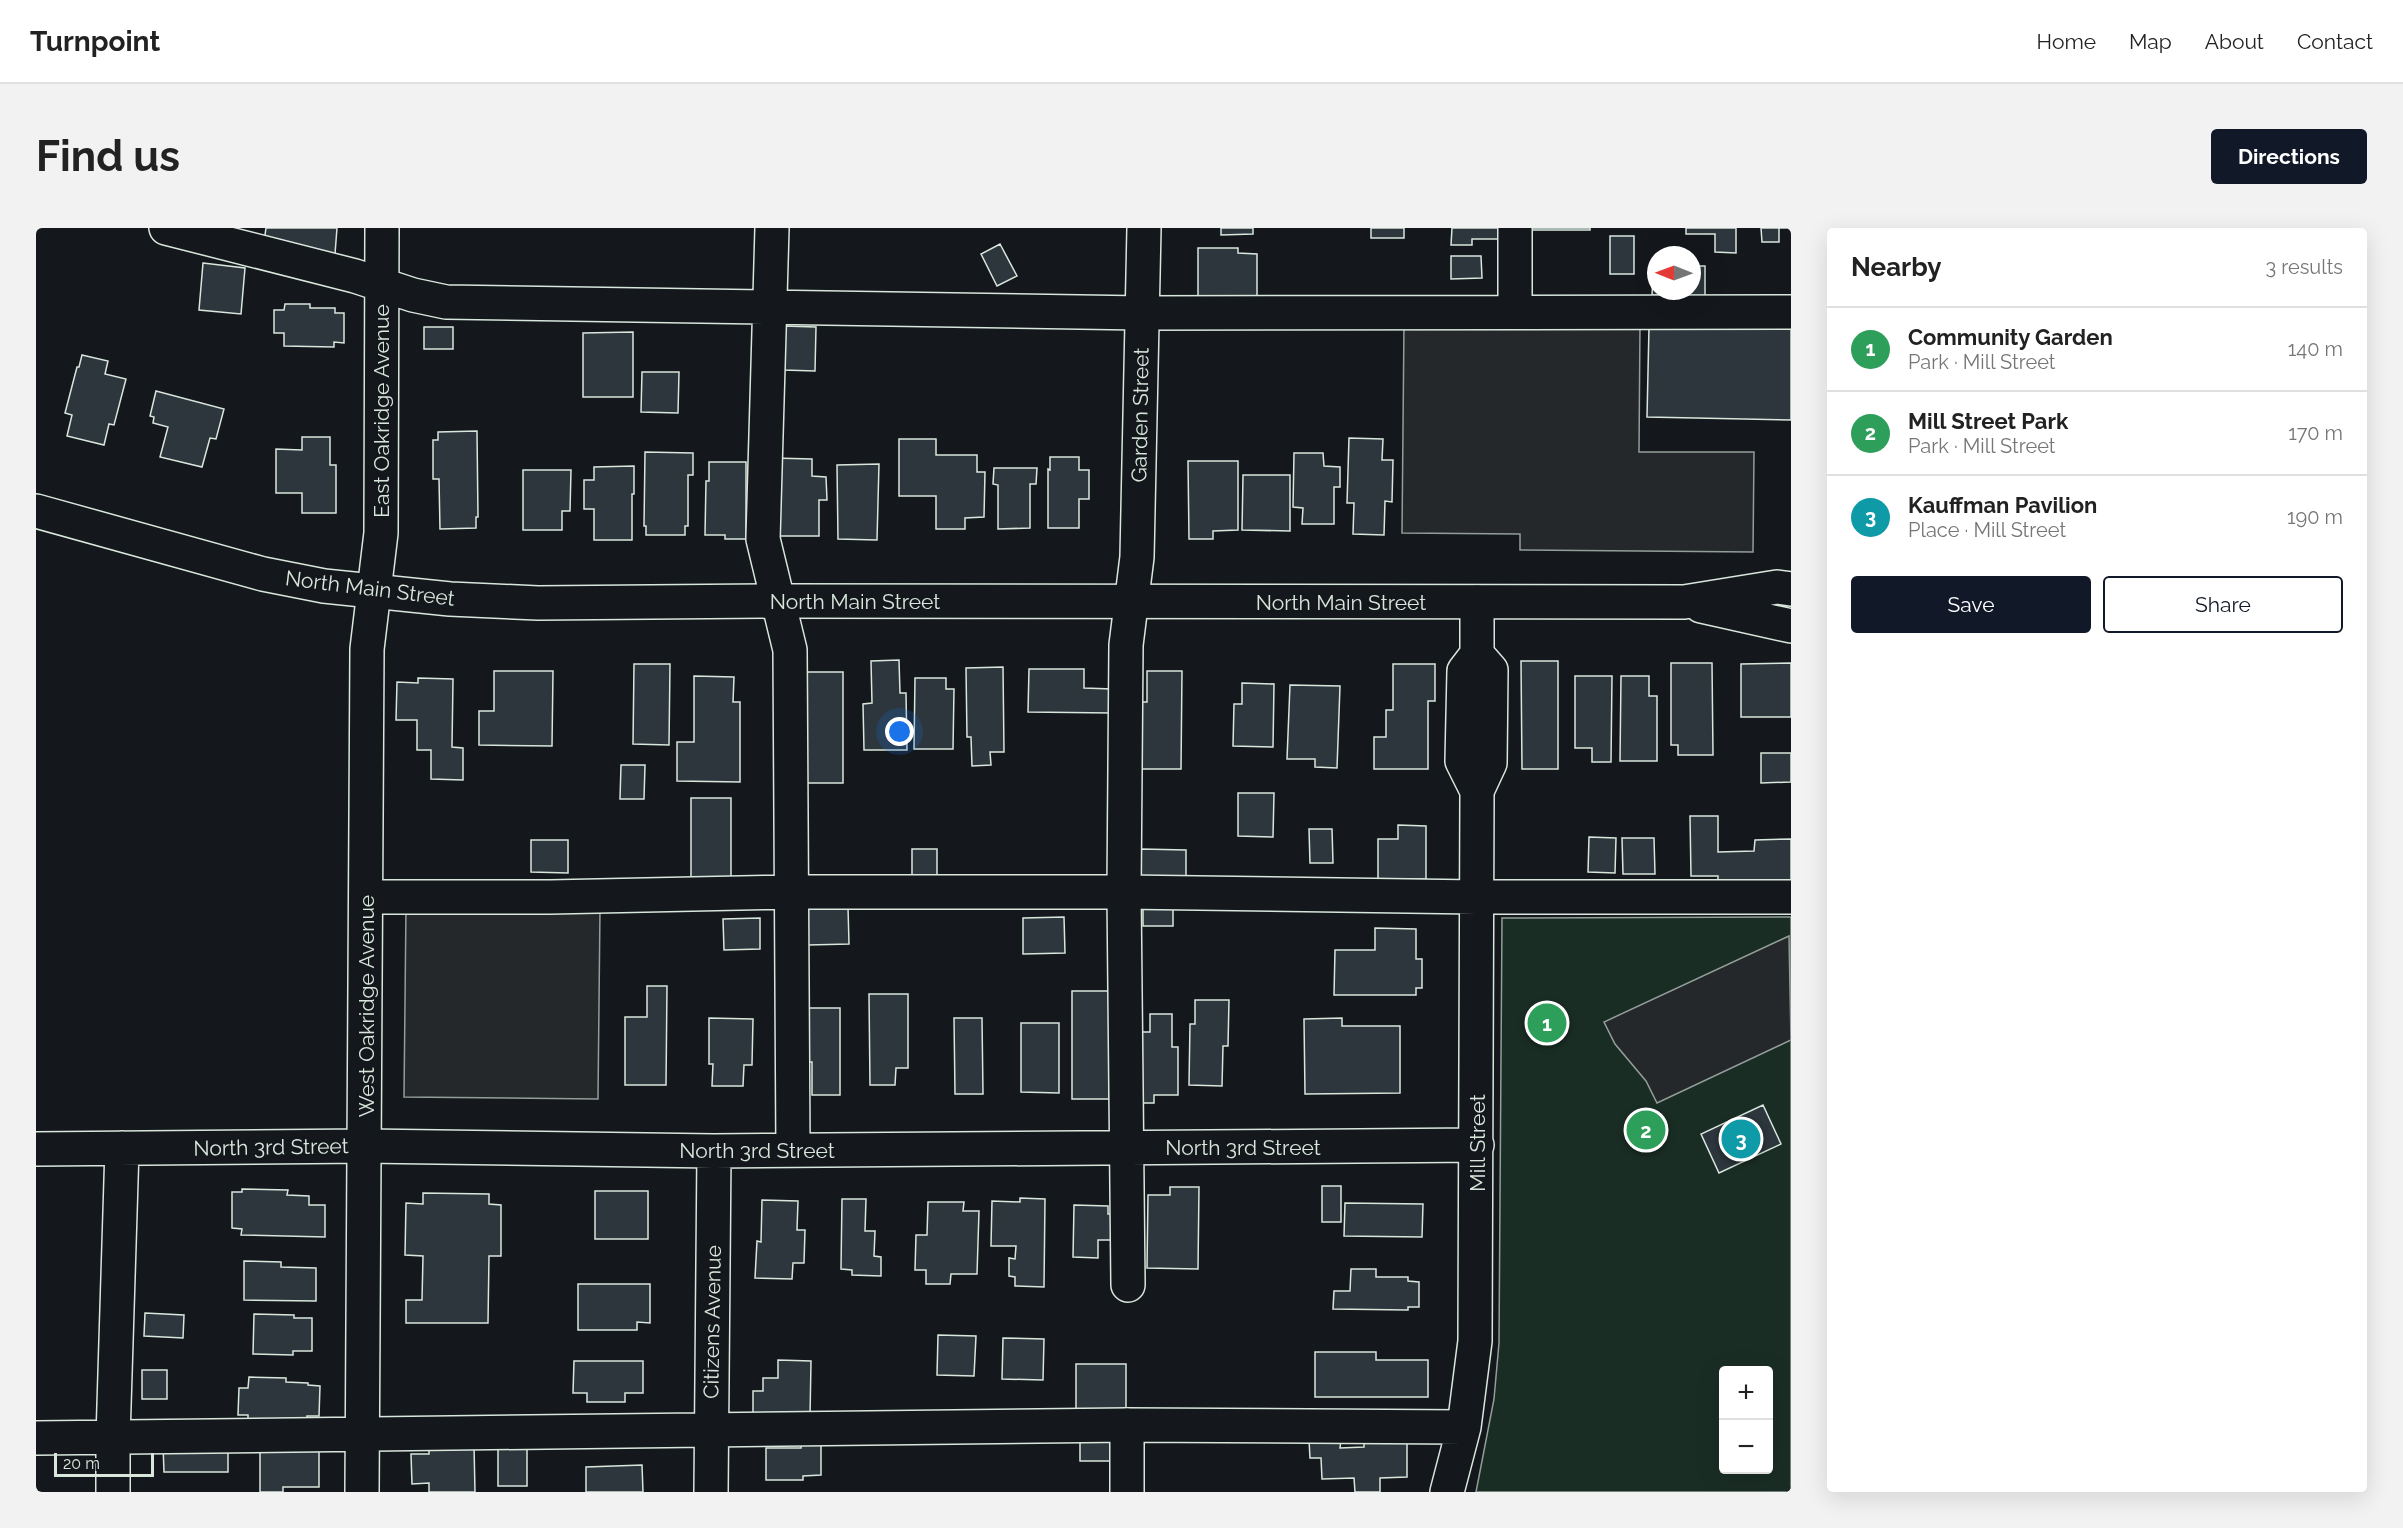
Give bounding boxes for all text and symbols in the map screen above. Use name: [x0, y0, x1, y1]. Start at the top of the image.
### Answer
text: Turnpoint: [30, 25, 160, 58]
text: Home: [2037, 29, 2096, 54]
text: Map: [2129, 29, 2172, 54]
text: About: [2205, 29, 2264, 54]
text: Contact: [2297, 29, 2373, 54]
button: Directions: [2211, 129, 2367, 184]
text: Find us: [36, 132, 180, 181]
north arrow: [1647, 246, 1701, 300]
text: Nearby: [1851, 252, 1941, 282]
text: 3 results: [2265, 255, 2343, 279]
street label: East Oakridge Avenue: [369, 304, 394, 518]
text: Community Garden: [1908, 324, 2113, 350]
text: 1: [1866, 337, 1875, 361]
text: 140 m: [2288, 337, 2343, 361]
street label: Garden Street: [1126, 347, 1154, 483]
text: Park · Mill Street: [1908, 350, 2056, 374]
text: Mill Street Park: [1908, 408, 2068, 434]
text: 2: [1865, 421, 1876, 445]
text: 170 m: [2288, 421, 2343, 445]
text: Park · Mill Street: [1908, 434, 2056, 458]
text: Kauffman Pavilion: [1908, 492, 2097, 518]
text: 3: [1865, 505, 1876, 529]
text: 190 m: [2287, 505, 2343, 529]
text: Place · Mill Street: [1908, 518, 2066, 542]
street label: North Main Street: [284, 565, 456, 611]
button: Save: [1851, 576, 2091, 633]
button: Share: [2103, 576, 2343, 633]
street label: North Main Street: [770, 589, 940, 614]
street label: North Main Street: [1256, 590, 1426, 615]
your location: [885, 717, 914, 746]
street label: West Oakridge Avenue: [354, 895, 379, 1117]
pin: 1: [1528, 1000, 1566, 1046]
street label: Mill Street: [1465, 1094, 1490, 1192]
pin: 2: [1626, 1108, 1666, 1152]
pin: 3: [1722, 1116, 1760, 1162]
street label: North 3rd Street: [193, 1133, 349, 1161]
street label: North 3rd Street: [1165, 1135, 1321, 1160]
street label: North 3rd Street: [679, 1138, 835, 1163]
street label: Citizens Avenue: [698, 1245, 726, 1399]
map controls: [1719, 1366, 1773, 1474]
button: +: [1719, 1366, 1773, 1420]
button: −: [1719, 1420, 1773, 1474]
scale bar: [54, 1450, 154, 1478]
text: 20 m: [63, 1454, 100, 1473]

